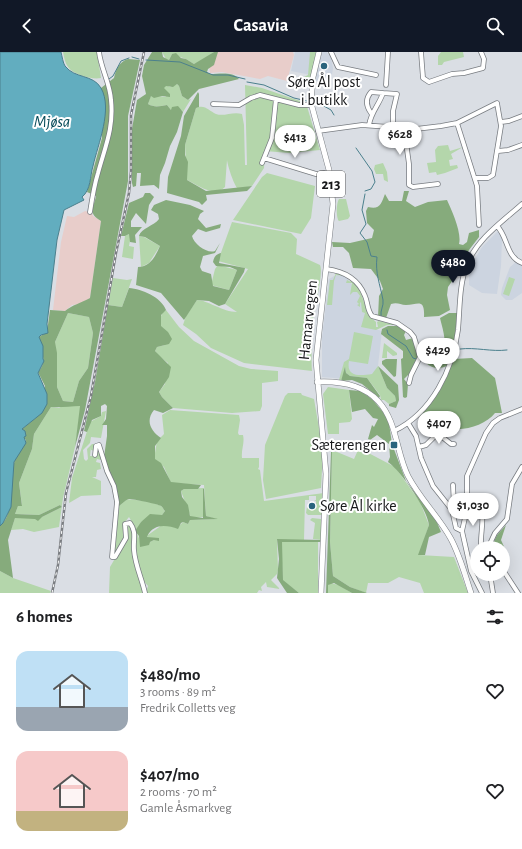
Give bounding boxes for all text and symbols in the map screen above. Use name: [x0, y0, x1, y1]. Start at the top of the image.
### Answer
icon: back: [16, 15, 38, 37]
icon: search: [484, 15, 506, 37]
text: Casavia: [234, 17, 288, 35]
marker: Søre Ål post i butikk: [319, 61, 329, 71]
place label: Søre Ål post i butikk: [288, 72, 360, 108]
water label: Mjøsa: [34, 113, 70, 131]
pin: $628: [376, 122, 424, 156]
pin: $413: [271, 125, 319, 159]
text: $628: [388, 128, 412, 141]
text: $413: [284, 131, 306, 144]
road number: 213: [317, 171, 345, 197]
pin: $480: [429, 250, 477, 284]
text: $480: [440, 256, 466, 269]
street label: Hamarvegen: [296, 279, 320, 361]
pin: $429: [414, 338, 462, 372]
text: $429: [426, 344, 450, 357]
pin: $407: [415, 411, 463, 445]
text: $407: [427, 417, 451, 430]
place label: Sæterengen: [311, 437, 386, 453]
marker: Sæterengen: [389, 440, 399, 450]
pin: $1,030: [440, 493, 506, 527]
place label: Søre Ål kirke: [320, 496, 397, 514]
text: $1,030: [457, 499, 489, 512]
marker: Søre Ål kirke: [307, 501, 317, 511]
map controls: [470, 541, 510, 581]
button: locate: [470, 541, 510, 581]
icon: filters: [484, 606, 506, 628]
text: 6 homes: [16, 608, 72, 625]
text: $480/mo: [140, 666, 200, 683]
icon: home: [48, 667, 96, 715]
icon: heart: [484, 680, 506, 702]
text: 3 rooms · 89 m²: [140, 686, 216, 699]
text: Fredrik Colletts veg: [140, 702, 236, 715]
text: $407/mo: [140, 766, 199, 783]
icon: home: [48, 767, 96, 815]
icon: heart: [484, 780, 506, 802]
text: 2 rooms · 70 m²: [140, 786, 217, 799]
text: Gamle Åsmarkveg: [140, 802, 232, 815]

